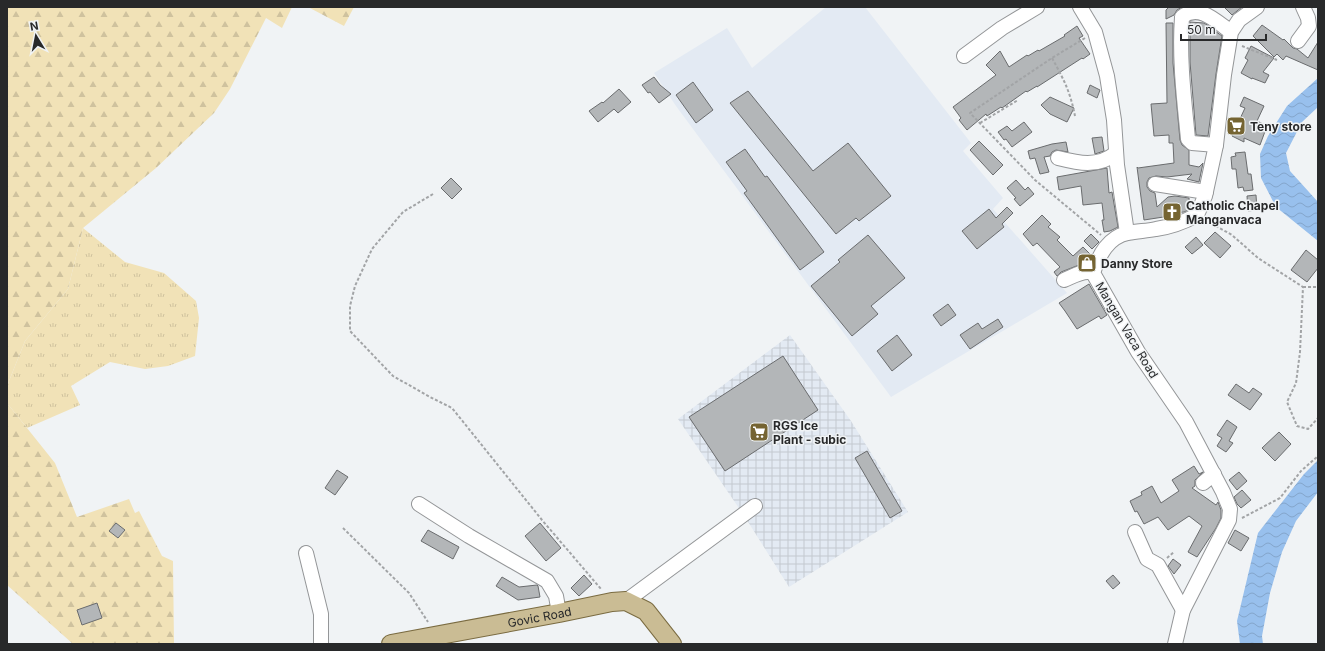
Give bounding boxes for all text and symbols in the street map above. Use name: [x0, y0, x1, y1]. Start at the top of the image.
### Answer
north arrow: [16, 16, 56, 56]
scale bar: [1181, 16, 1266, 42]
text: N: [29, 19, 40, 34]
text: 50 m: [1187, 22, 1216, 37]
supermarket icon: Teny store: [1225, 115, 1247, 137]
place label: Teny store: [1250, 119, 1312, 134]
place label: Catholic Chapel Manganvaca: [1186, 198, 1279, 227]
church icon: Catholic Chapel Manganvaca: [1161, 201, 1183, 223]
shop icon: Danny Store: [1076, 252, 1098, 274]
place label: Danny Store: [1101, 256, 1173, 271]
street label: Mangan Vaca Road: [1092, 279, 1162, 381]
place label: RGS Ice Plant - subic: [773, 418, 846, 447]
supermarket icon: RGS Ice Plant - subic: [748, 421, 770, 443]
street label: Govic Road: [506, 603, 573, 630]

